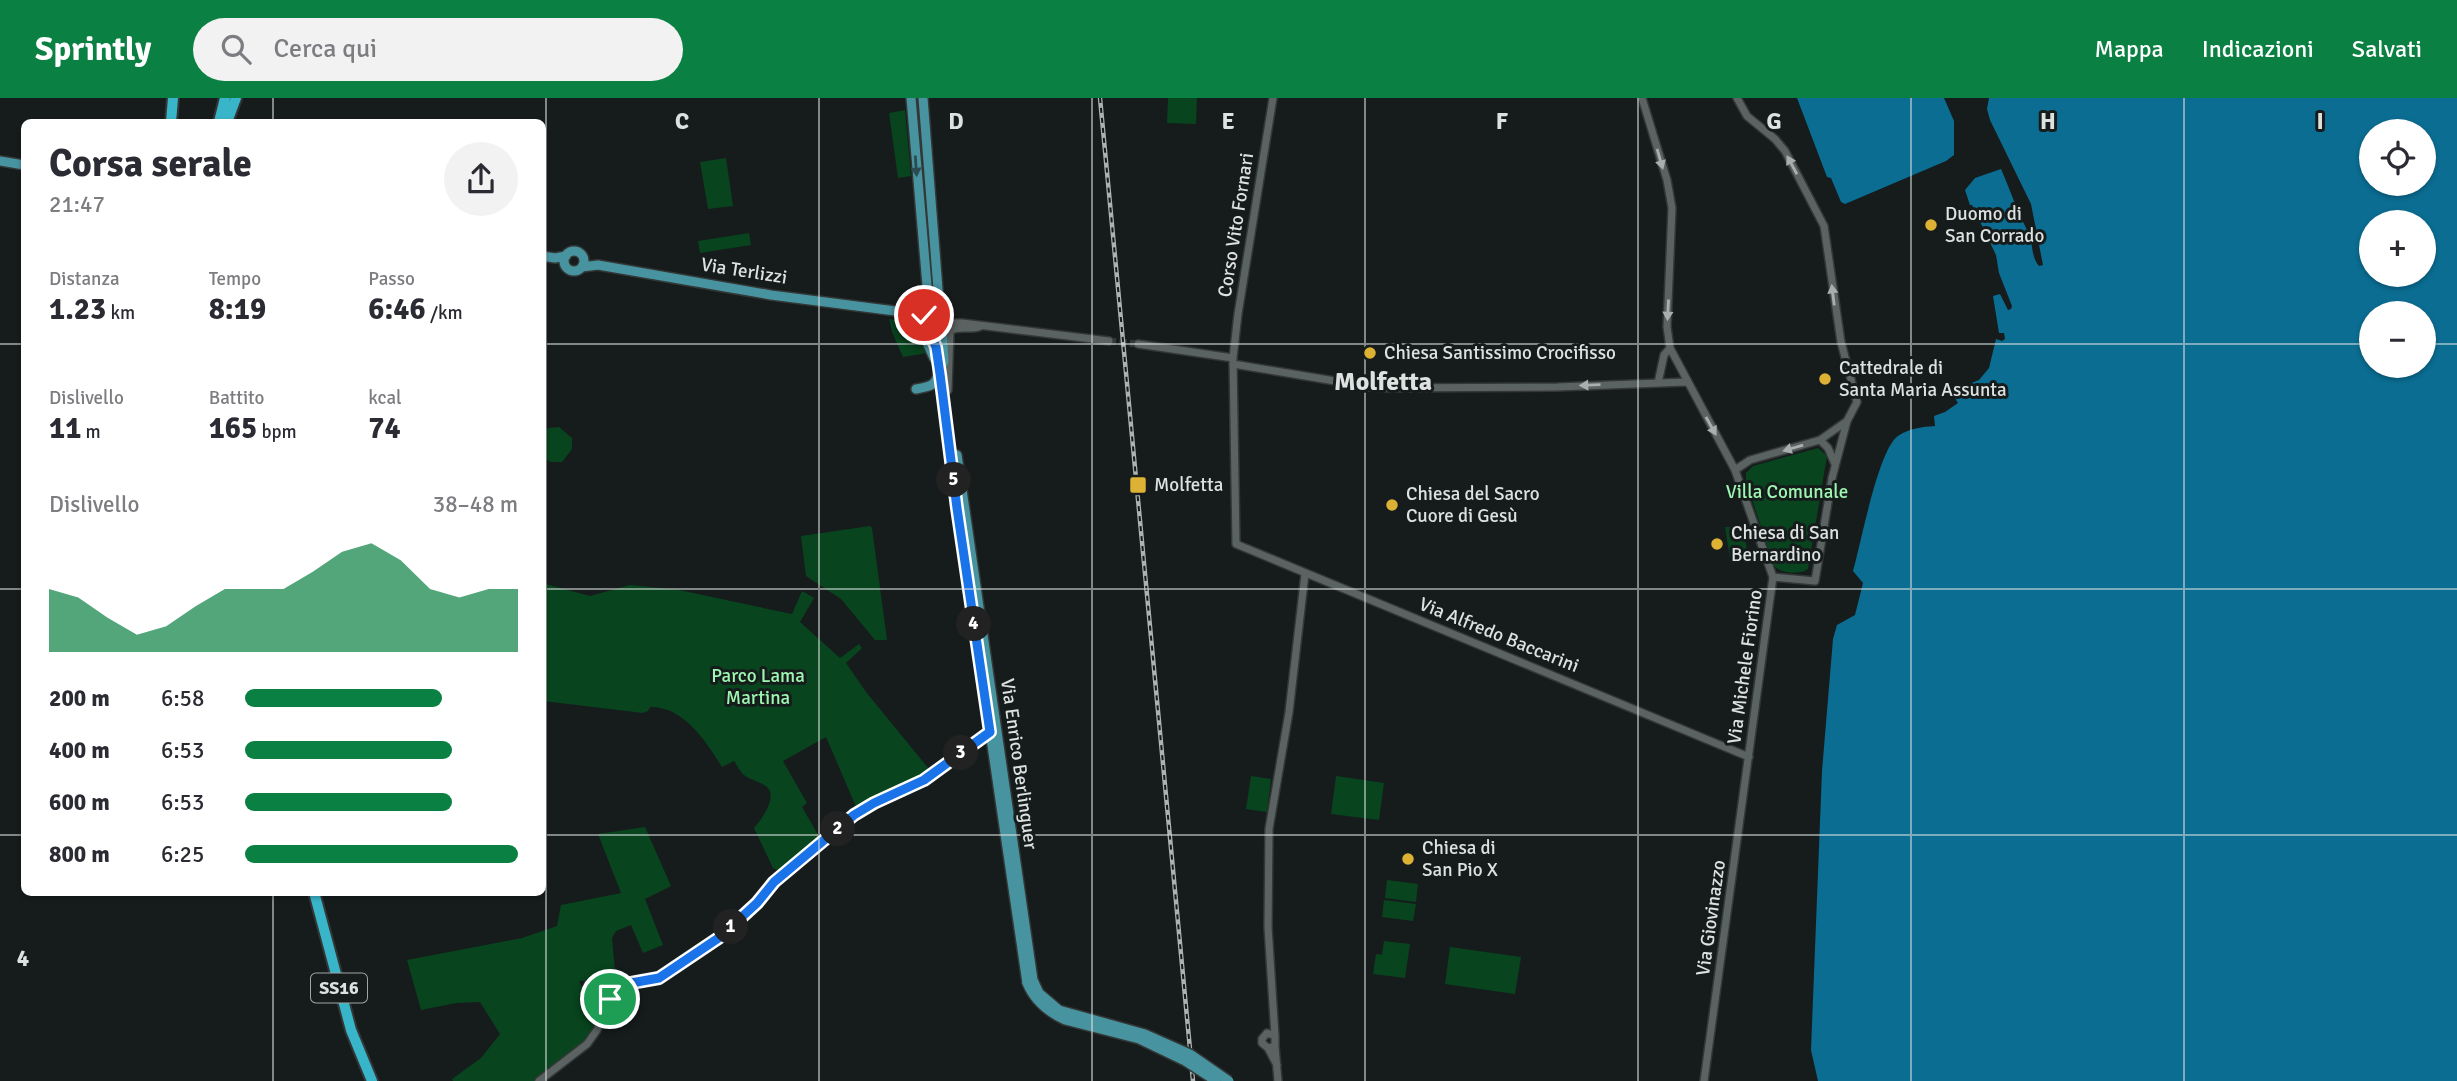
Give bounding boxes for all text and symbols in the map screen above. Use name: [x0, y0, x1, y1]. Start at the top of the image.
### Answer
search box: [193, 18, 683, 81]
text: Sprintly: [35, 29, 151, 70]
icon: search: [217, 30, 255, 68]
text: Cerca qui: [273, 33, 377, 65]
text: Mappa: [2095, 34, 2164, 64]
text: Indicazioni: [2202, 34, 2314, 64]
text: Salvati: [2352, 34, 2422, 64]
text: C: [675, 107, 689, 136]
text: D: [948, 107, 964, 136]
text: E: [1221, 107, 1235, 136]
text: F: [1496, 107, 1508, 136]
text: G: [1766, 107, 1782, 136]
text: H: [2040, 107, 2056, 136]
text: I: [2316, 107, 2324, 136]
map controls: [2359, 119, 2436, 378]
button: locate: [2359, 119, 2436, 196]
text: Corsa serale: [49, 140, 252, 187]
button: share: [444, 142, 518, 216]
one-way arrow: [1656, 148, 1666, 169]
street label: Corso Vito Fornari: [1213, 151, 1259, 299]
one-way arrow: [911, 155, 922, 177]
one-way arrow: [1787, 155, 1799, 175]
text: 21:47: [49, 190, 105, 219]
place label: Duomo di San Corrado: [1945, 202, 2044, 248]
button: +: [2359, 210, 2436, 287]
marker: Duomo di San Corrado: [1923, 217, 1939, 233]
street label: Via Terlizzi: [699, 252, 789, 290]
text: Distanza: [49, 267, 120, 291]
text: Tempo: [209, 267, 261, 291]
text: Passo: [368, 267, 415, 291]
one-way arrow: [1827, 284, 1838, 306]
pin: [894, 285, 954, 345]
text: 1.23: [49, 291, 106, 328]
text: 8:19: [209, 291, 266, 328]
text: 6:46: [368, 291, 426, 328]
icon: check: [905, 296, 943, 334]
one-way arrow: [1662, 300, 1673, 322]
text: km: [106, 301, 135, 325]
text: /km: [426, 301, 463, 325]
button: −: [2359, 301, 2436, 378]
place label: Chiesa Santissimo Crocifisso: [1384, 341, 1616, 365]
marker: Chiesa Santissimo Crocifisso: [1362, 345, 1378, 361]
place label: Cattedrale di Santa Maria Assunta: [1839, 356, 2007, 402]
district label: Molfetta: [1334, 366, 1432, 398]
marker: Cattedrale di Santa Maria Assunta: [1817, 371, 1833, 387]
one-way arrow: [1579, 380, 1601, 391]
text: Dislivello: [49, 386, 124, 410]
text: Battito: [209, 386, 264, 410]
text: kcal: [368, 386, 402, 410]
text: 11: [49, 410, 81, 447]
text: 165: [209, 410, 257, 447]
text: 74: [368, 410, 401, 447]
one-way arrow: [1705, 416, 1716, 436]
text: m: [81, 420, 101, 444]
text: bpm: [257, 420, 297, 444]
one-way arrow: [1782, 443, 1803, 453]
pin: 5: [936, 462, 972, 498]
text: 5: [948, 467, 959, 491]
place label: Molfetta: [1154, 473, 1223, 497]
marker: Molfetta: [1128, 475, 1148, 495]
park label: Villa Comunale: [1726, 480, 1848, 504]
place label: Chiesa del Sacro Cuore di Gesù: [1406, 482, 1540, 528]
text: Dislivello: [49, 490, 140, 519]
text: 38–48 m: [433, 490, 518, 519]
marker: Chiesa del Sacro Cuore di Gesù: [1384, 497, 1400, 513]
place label: Chiesa di San Bernardino: [1731, 521, 1839, 567]
marker: Chiesa di San Bernardino: [1709, 536, 1725, 552]
street label: Via Michele Fiorino: [1722, 588, 1768, 746]
street label: Via Alfredo Baccarini: [1416, 592, 1582, 678]
pin: 4: [956, 606, 992, 642]
text: 4: [968, 611, 979, 635]
park label: Parco Lama Martina: [711, 664, 805, 710]
street label: Via Enrico Berlinguer: [995, 677, 1043, 851]
text: 200 m: [49, 684, 110, 713]
text: 6:58: [161, 684, 204, 713]
text: 400 m: [49, 736, 110, 765]
text: 6:53: [161, 736, 204, 765]
pin: 3: [944, 736, 978, 770]
text: 3: [955, 740, 966, 764]
text: 600 m: [49, 788, 110, 817]
text: 6:53: [161, 788, 204, 817]
pin: 2: [820, 812, 856, 846]
text: 2: [832, 816, 843, 840]
place label: Chiesa di San Pio X: [1422, 836, 1498, 882]
text: 800 m: [49, 840, 110, 869]
text: 6:25: [161, 840, 204, 869]
marker: Chiesa di San Pio X: [1400, 851, 1416, 867]
street label: Via Giovinazzo: [1691, 858, 1731, 978]
pin: 1: [714, 910, 748, 944]
text: 1: [725, 914, 736, 938]
text: 4: [17, 944, 29, 973]
pin: [580, 969, 640, 1029]
road number: SS16: [311, 974, 367, 1002]
icon: arrive: [591, 980, 629, 1018]

